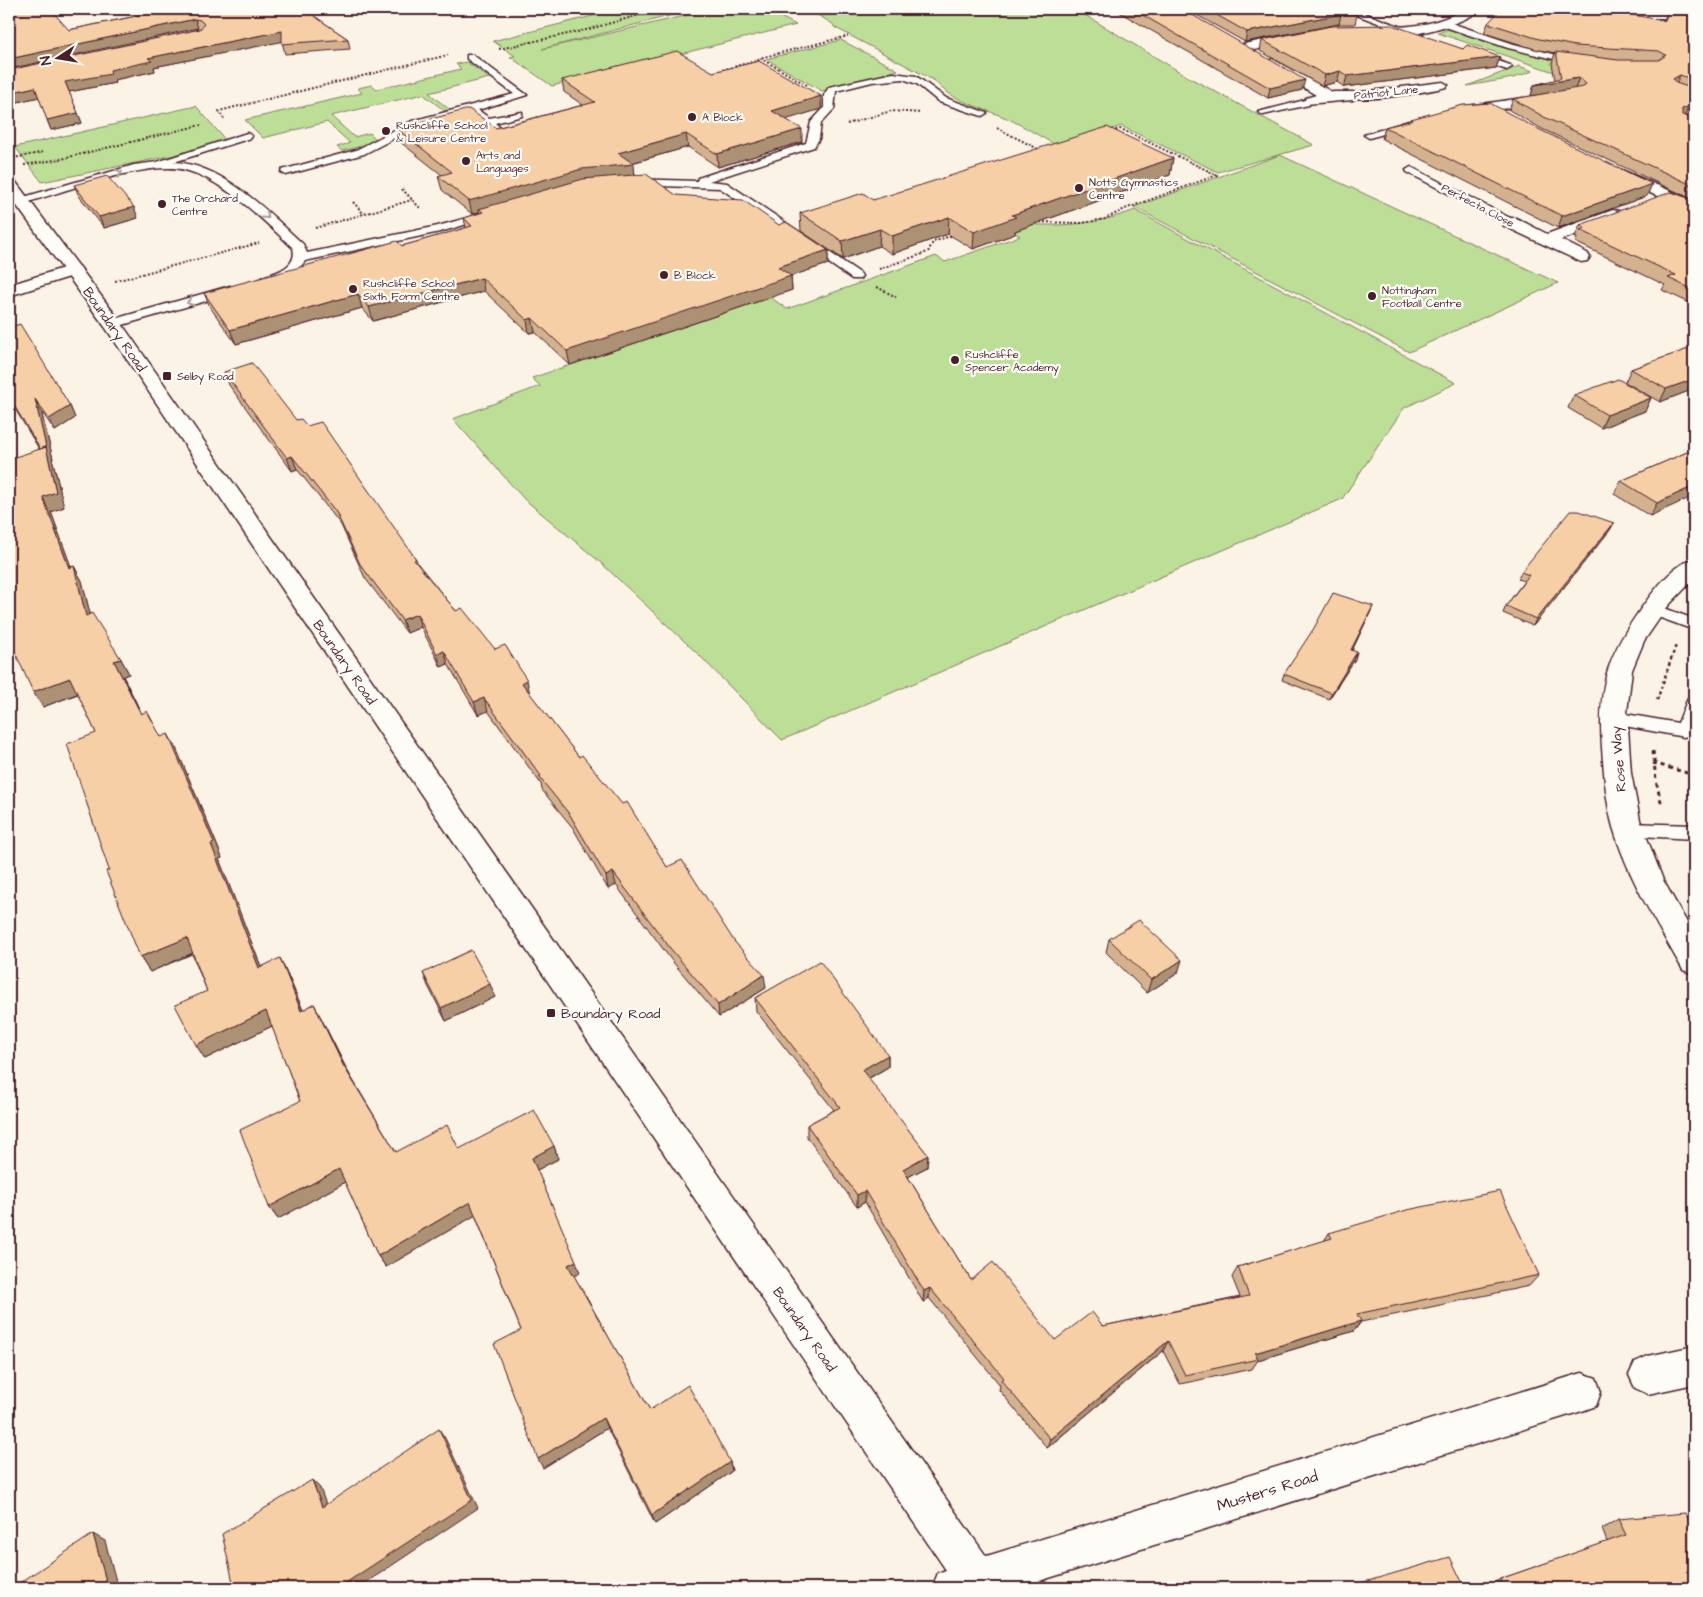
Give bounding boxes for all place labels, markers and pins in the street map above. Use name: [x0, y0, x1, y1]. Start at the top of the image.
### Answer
place label: A Block: [702, 110, 743, 125]
marker: A Block: [686, 111, 698, 123]
place label: Rushcliffe School & Leisure Centre: [396, 118, 488, 146]
marker: Rushcliffe School & Leisure Centre: [380, 125, 392, 137]
place label: Arts and Languages: [476, 148, 529, 177]
marker: Arts and Languages: [460, 155, 472, 167]
place label: Notts Gymnastics Centre: [1089, 175, 1179, 203]
marker: Notts Gymnastics Centre: [1073, 182, 1085, 194]
place label: The Orchard Centre: [172, 191, 238, 219]
marker: The Orchard Centre: [156, 198, 168, 210]
place label: B Block: [674, 268, 716, 283]
marker: B Block: [658, 269, 670, 281]
place label: Rushcliffe School Sixth Form Centre: [363, 276, 460, 304]
marker: Rushcliffe School Sixth Form Centre: [347, 283, 359, 295]
place label: Nottingham Football Centre: [1382, 283, 1462, 311]
marker: Nottingham Football Centre: [1366, 290, 1378, 302]
place label: Rushcliffe Spencer Academy: [965, 347, 1059, 376]
marker: Rushcliffe Spencer Academy: [949, 354, 961, 366]
place label: Selby Road: [177, 369, 234, 385]
marker: Selby Road: [161, 370, 173, 382]
place label: Boundary Road: [561, 1004, 660, 1024]
marker: Boundary Road: [545, 1007, 557, 1019]

